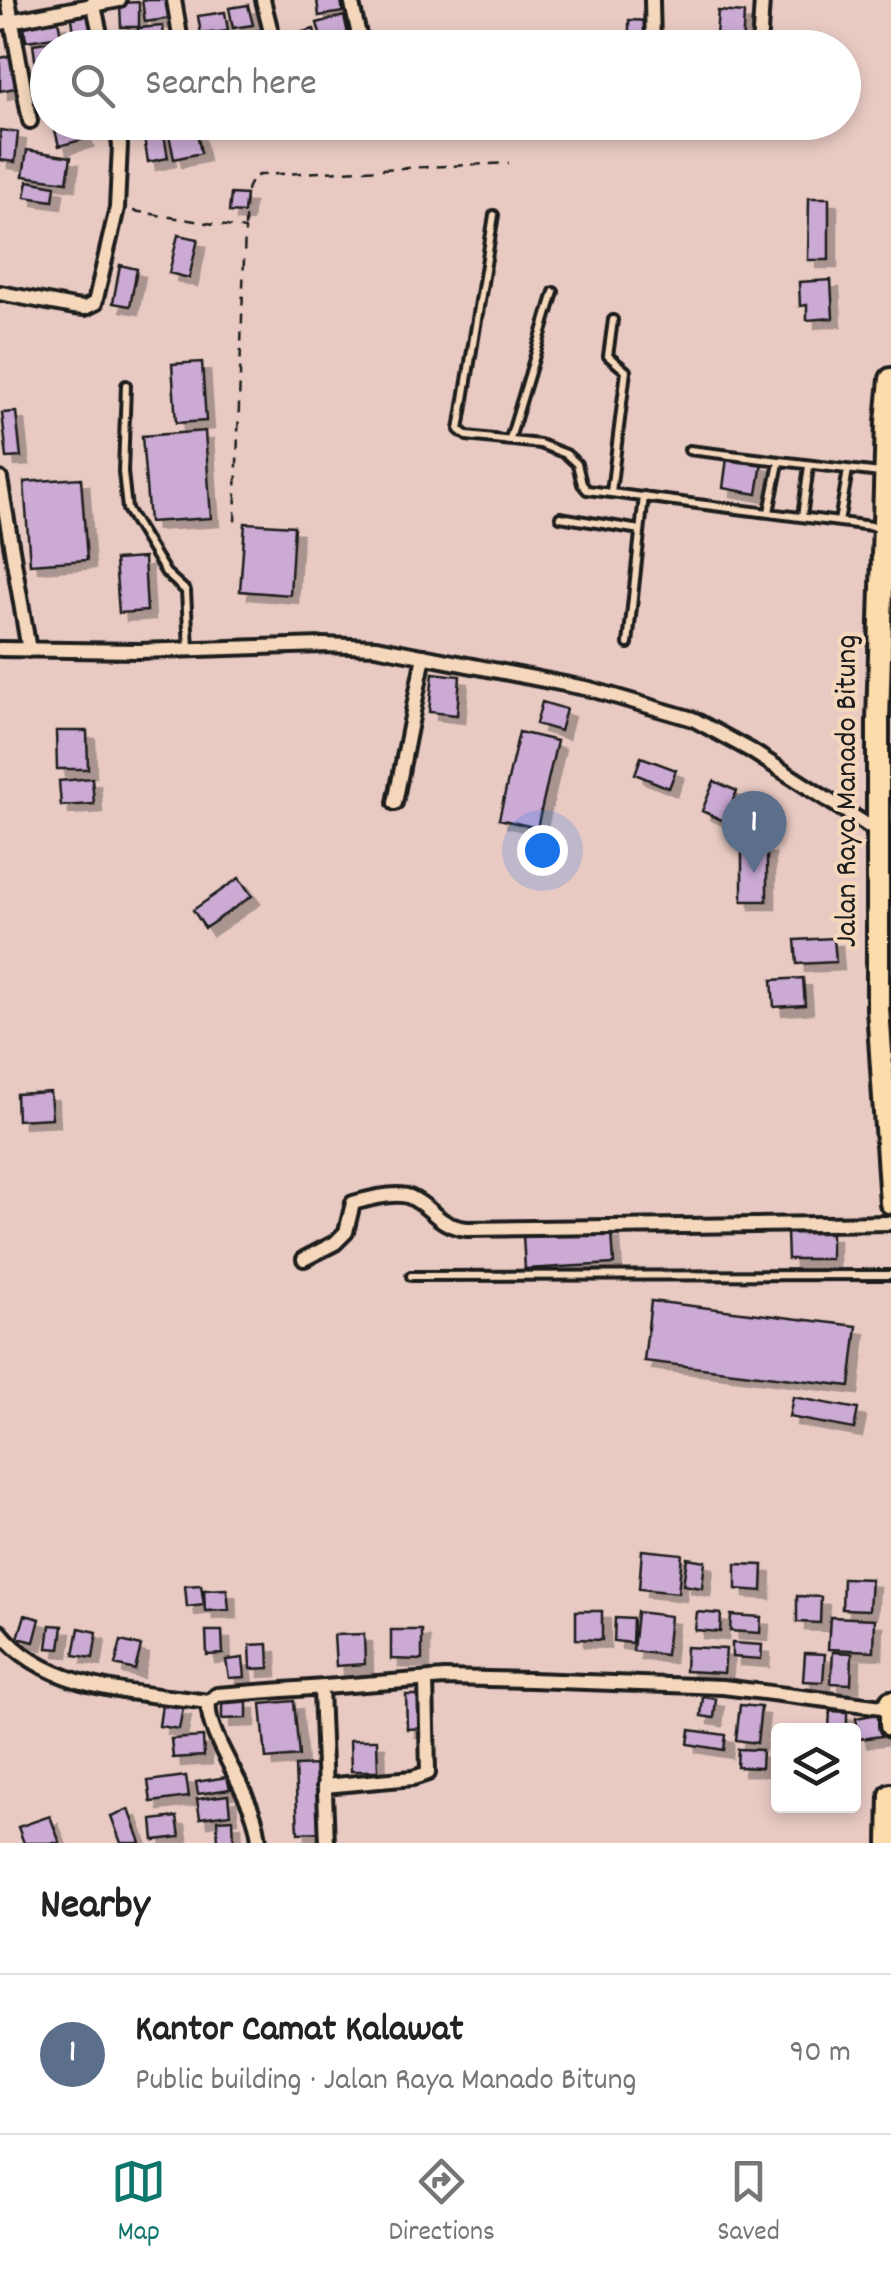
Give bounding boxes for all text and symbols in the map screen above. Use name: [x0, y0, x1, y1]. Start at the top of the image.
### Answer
search box: [30, 30, 861, 140]
icon: search: [65, 58, 120, 113]
text: Search here: [145, 58, 317, 113]
street label: Jalan Raya Manado Bitung: [826, 635, 872, 947]
pin: 1: [722, 790, 786, 873]
your location: [517, 825, 568, 876]
map controls: [771, 1723, 861, 1813]
button: layers: [771, 1723, 861, 1813]
text: Nearby: [40, 1878, 150, 1938]
text: Kantor Camat Kalawat: [135, 2004, 463, 2059]
text: 1: [69, 2031, 76, 2077]
text: 90 m: [790, 2031, 851, 2077]
text: Public building · Jalan Raya Manado Bitung: [135, 2059, 636, 2105]
tab: Map: [111, 2154, 166, 2254]
tab: Directions: [389, 2154, 495, 2254]
tab: Saved: [717, 2154, 780, 2254]

